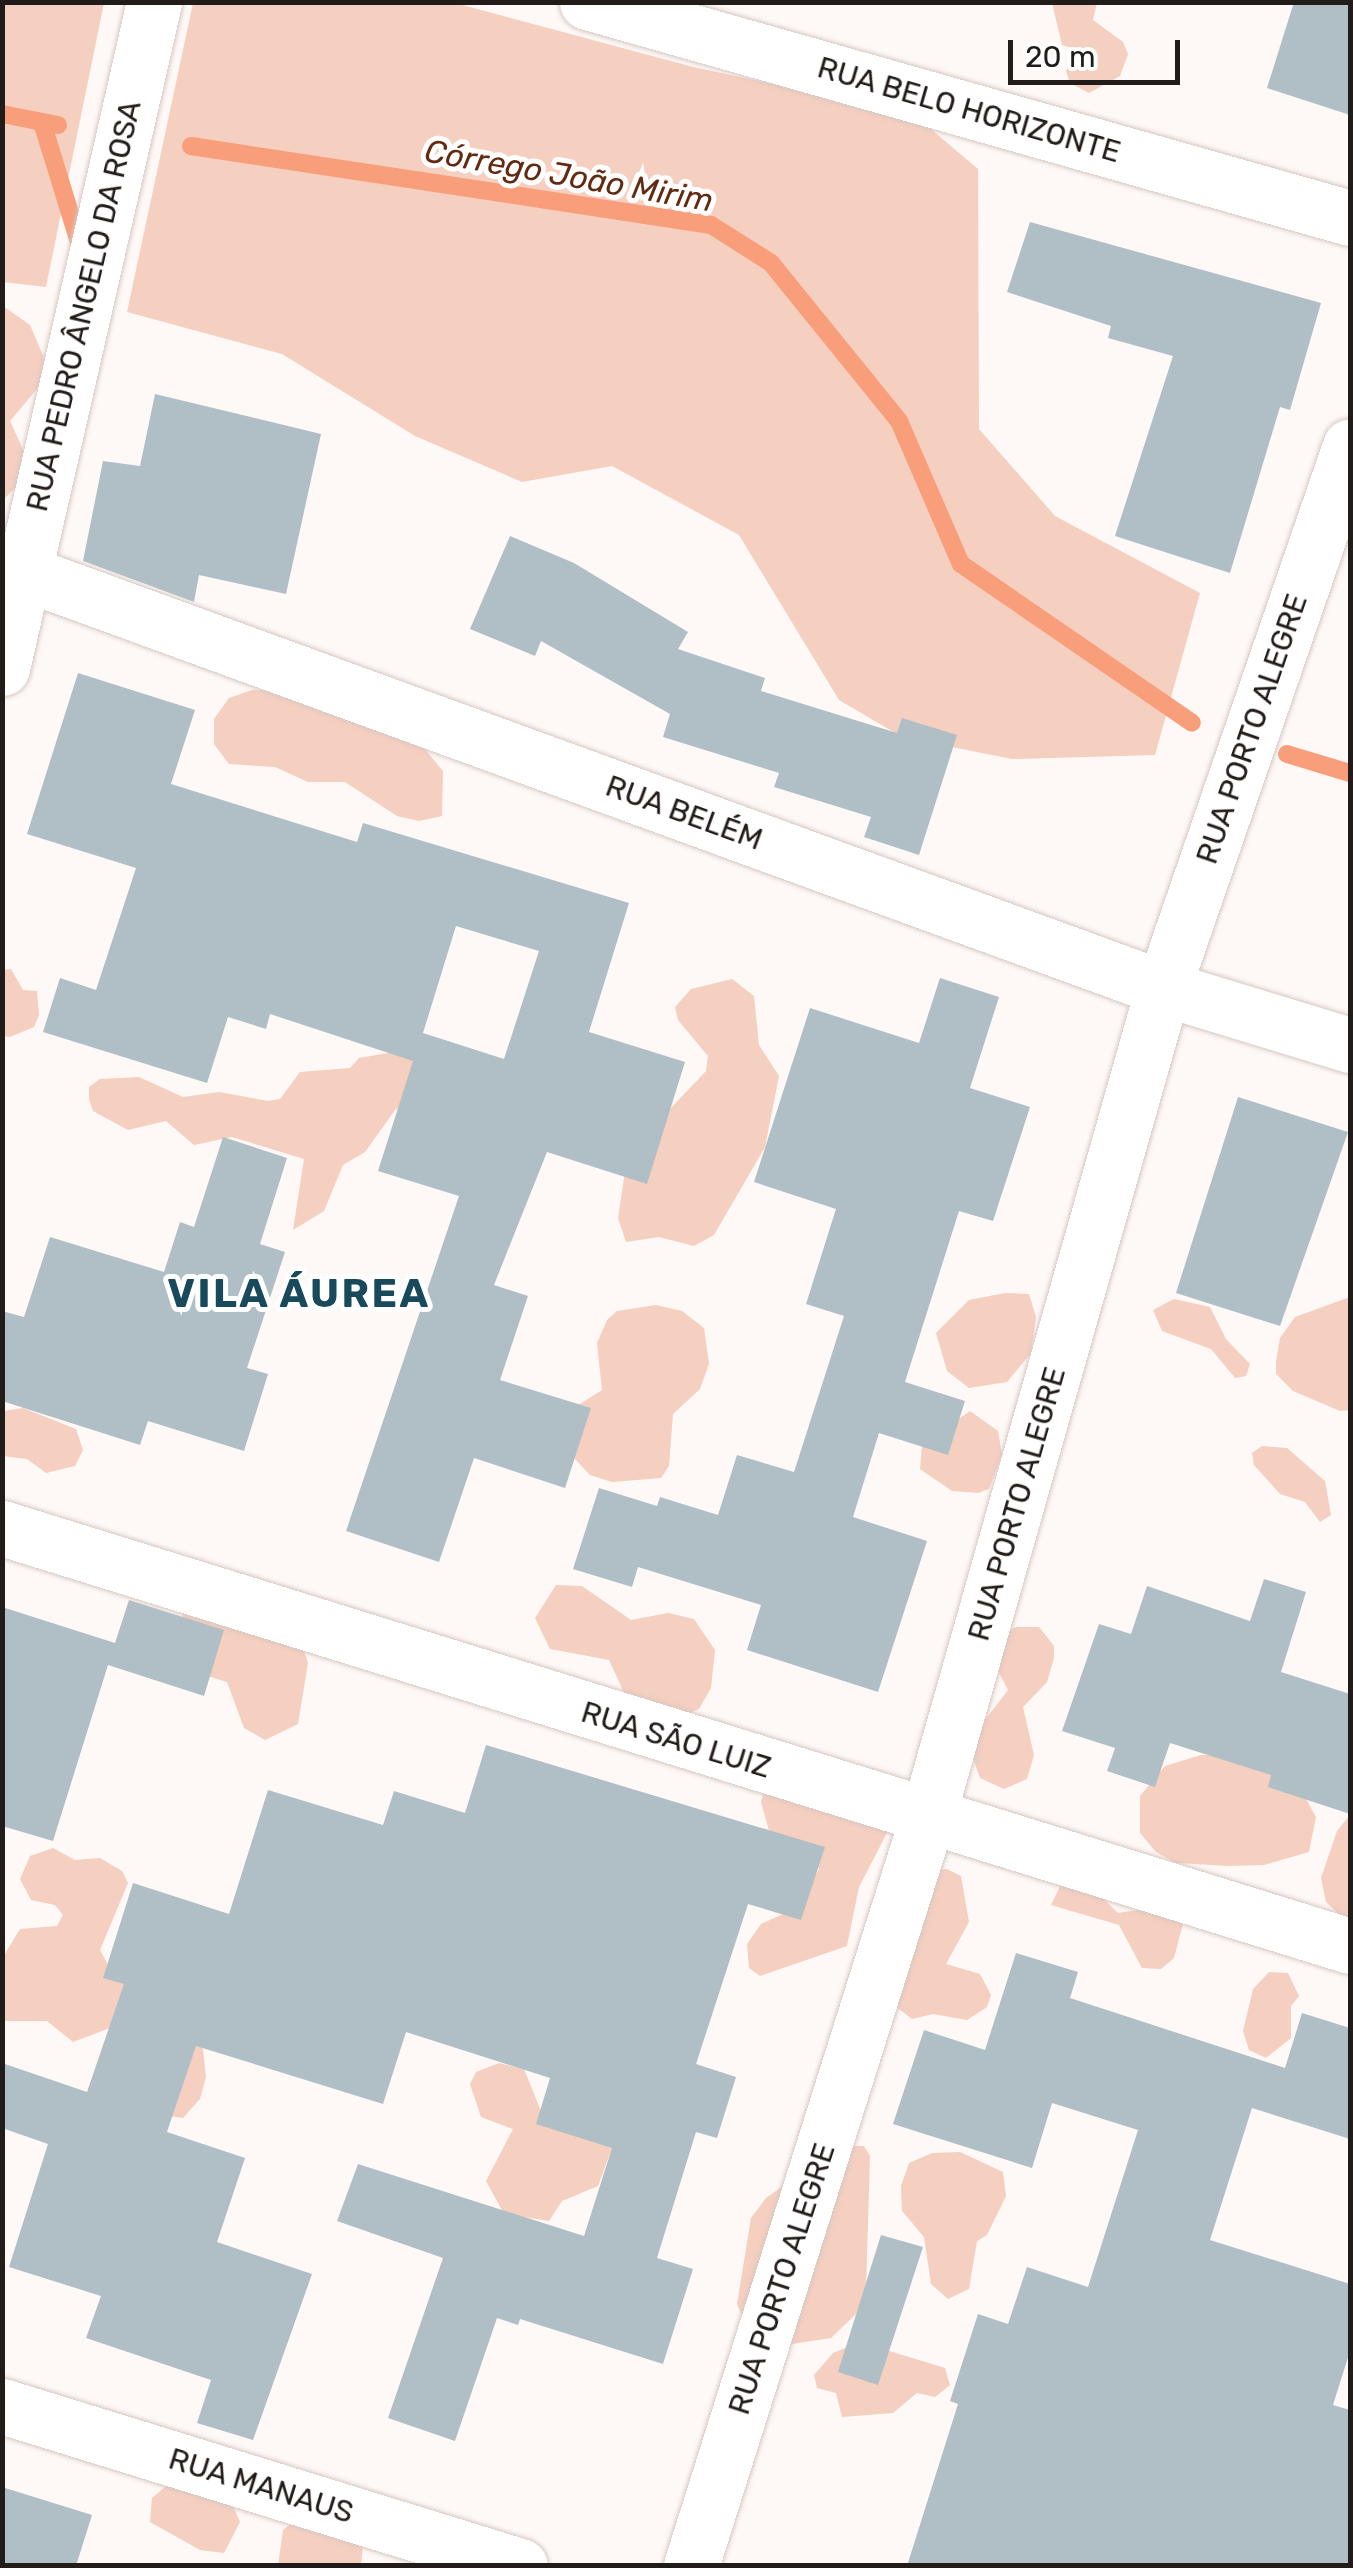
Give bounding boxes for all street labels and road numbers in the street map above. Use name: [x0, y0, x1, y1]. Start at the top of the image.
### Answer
street label: RUA BELO HORIZONTE: [813, 49, 1125, 171]
street label: RUA PEDRO ÂNGELO DA ROSA: [19, 96, 149, 516]
street label: RUA PORTO ALEGRE: [1189, 589, 1315, 869]
street label: RUA BELÉM: [600, 768, 768, 858]
street label: RUA PORTO ALEGRE: [960, 1362, 1074, 1646]
street label: RUA SÃO LUIZ: [577, 1694, 775, 1786]
street label: RUA PORTO ALEGRE: [721, 2138, 843, 2420]
street label: RUA MANAUS: [164, 2441, 358, 2531]

